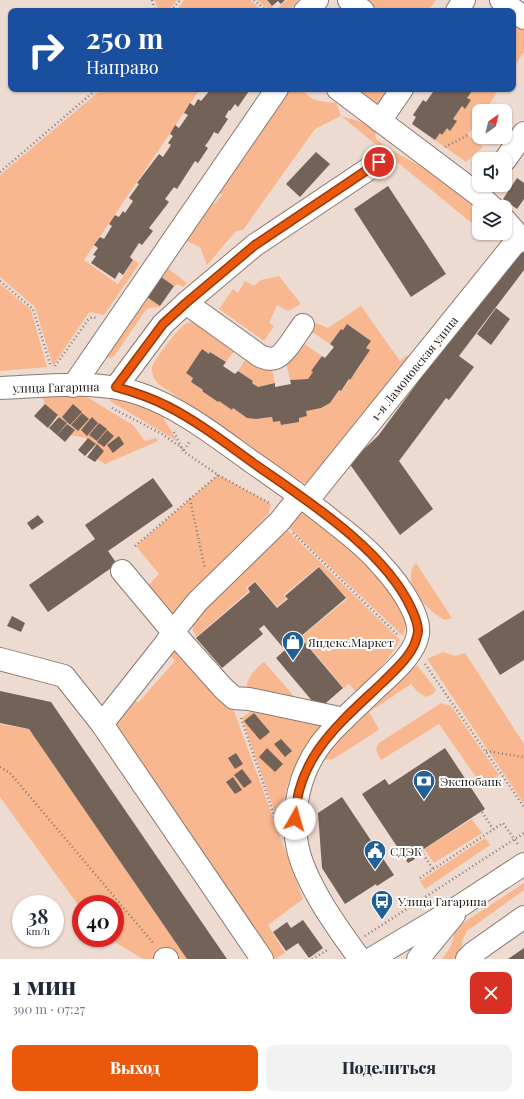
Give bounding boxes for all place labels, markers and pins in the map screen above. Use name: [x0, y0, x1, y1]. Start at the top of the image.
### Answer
pin: [362, 145, 396, 179]
shop icon: Яндекс.Маркет: [280, 629, 306, 662]
place label: Яндекс.Маркет: [307, 634, 394, 650]
bank icon: Экспобанк: [411, 768, 437, 801]
place label: Экспобанк: [440, 773, 502, 789]
public building icon: СДЭК: [362, 838, 388, 871]
place label: СДЭК: [390, 843, 422, 859]
bus stop icon: Улица Гагарина: [369, 888, 395, 921]
place label: Улица Гагарина: [397, 893, 487, 909]

